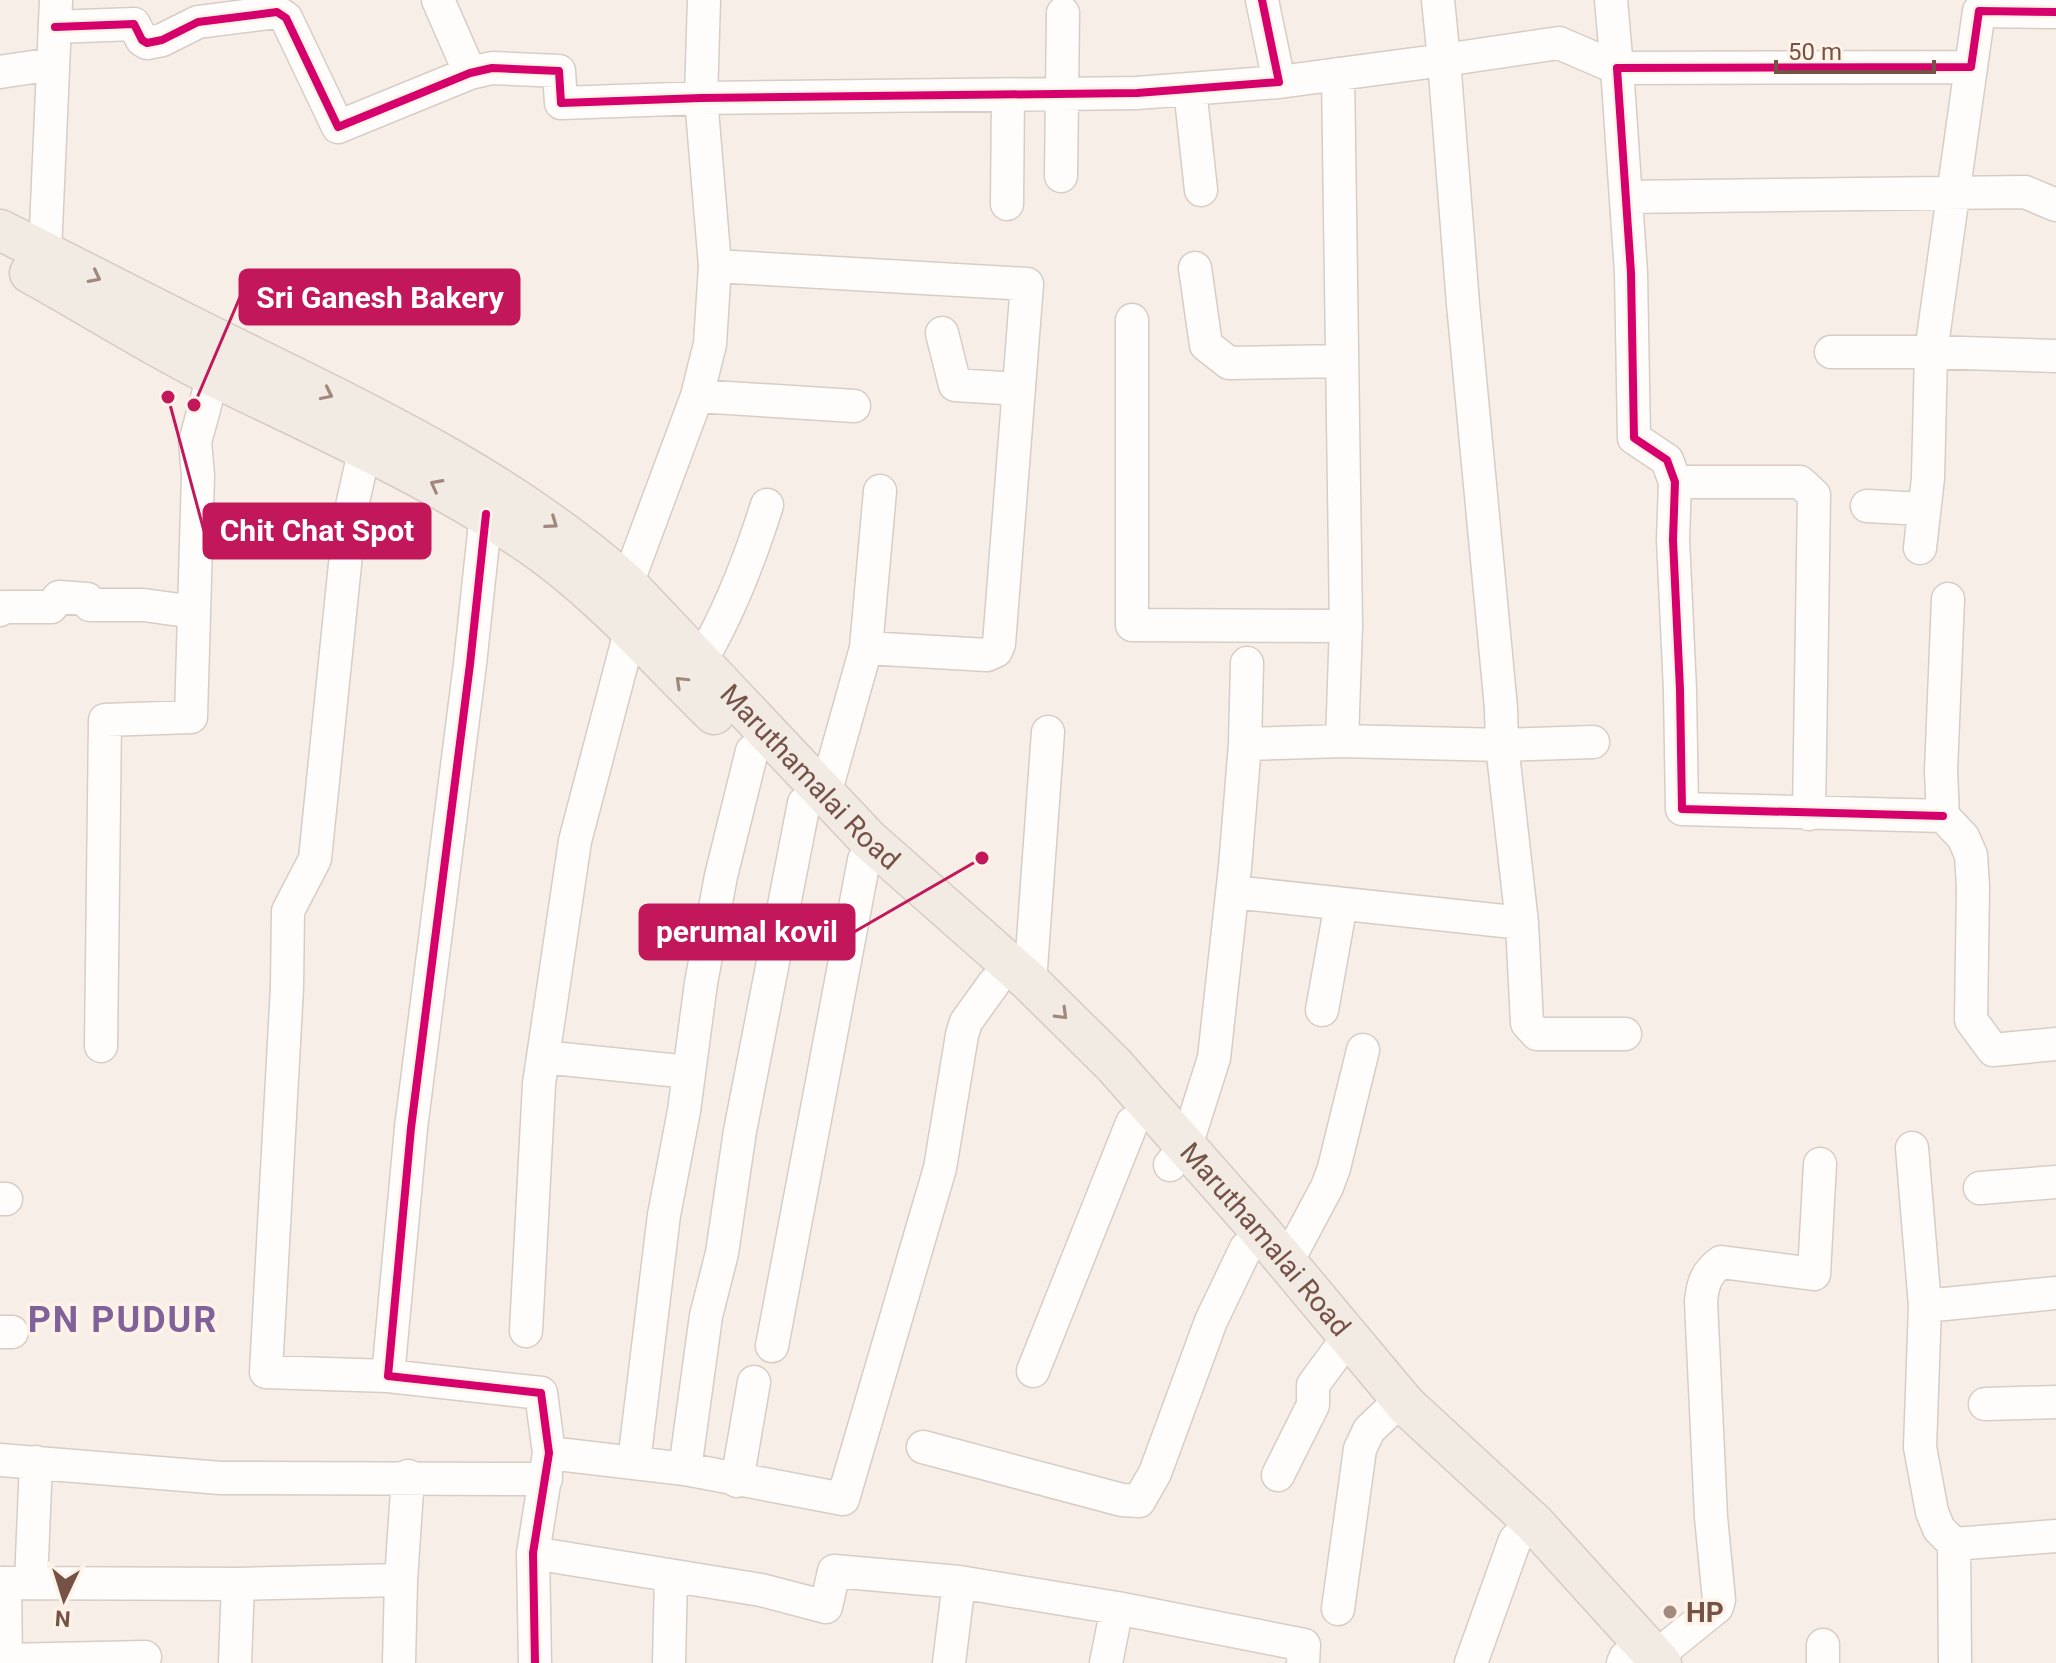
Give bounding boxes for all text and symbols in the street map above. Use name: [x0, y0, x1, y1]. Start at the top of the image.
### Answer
scale bar: [1776, 24, 1934, 74]
text: 50 m: [1788, 38, 1842, 66]
one-way arrow: [86, 268, 101, 283]
callout: Sri Ganesh Bakery: [240, 270, 519, 324]
text: Sri Ganesh Bakery: [256, 280, 505, 315]
one-way arrow: [319, 384, 334, 400]
one-way arrow: [429, 479, 444, 494]
callout: Chit Chat Spot: [204, 504, 430, 558]
text: Chit Chat Spot: [220, 513, 414, 548]
one-way arrow: [544, 513, 558, 528]
one-way arrow: [676, 676, 690, 691]
street label: Maruthamalai Road: [714, 677, 907, 876]
callout: perumal kovil: [640, 905, 854, 959]
text: perumal kovil: [656, 914, 838, 949]
one-way arrow: [1053, 1004, 1067, 1019]
street label: Maruthamalai Road: [1174, 1136, 1358, 1343]
district label: PN PUDUR: [28, 1299, 218, 1341]
north arrow: [24, 1559, 104, 1639]
place label: HP: [1686, 1596, 1724, 1629]
marker: HP: [1661, 1603, 1679, 1621]
text: N: [54, 1605, 71, 1631]

